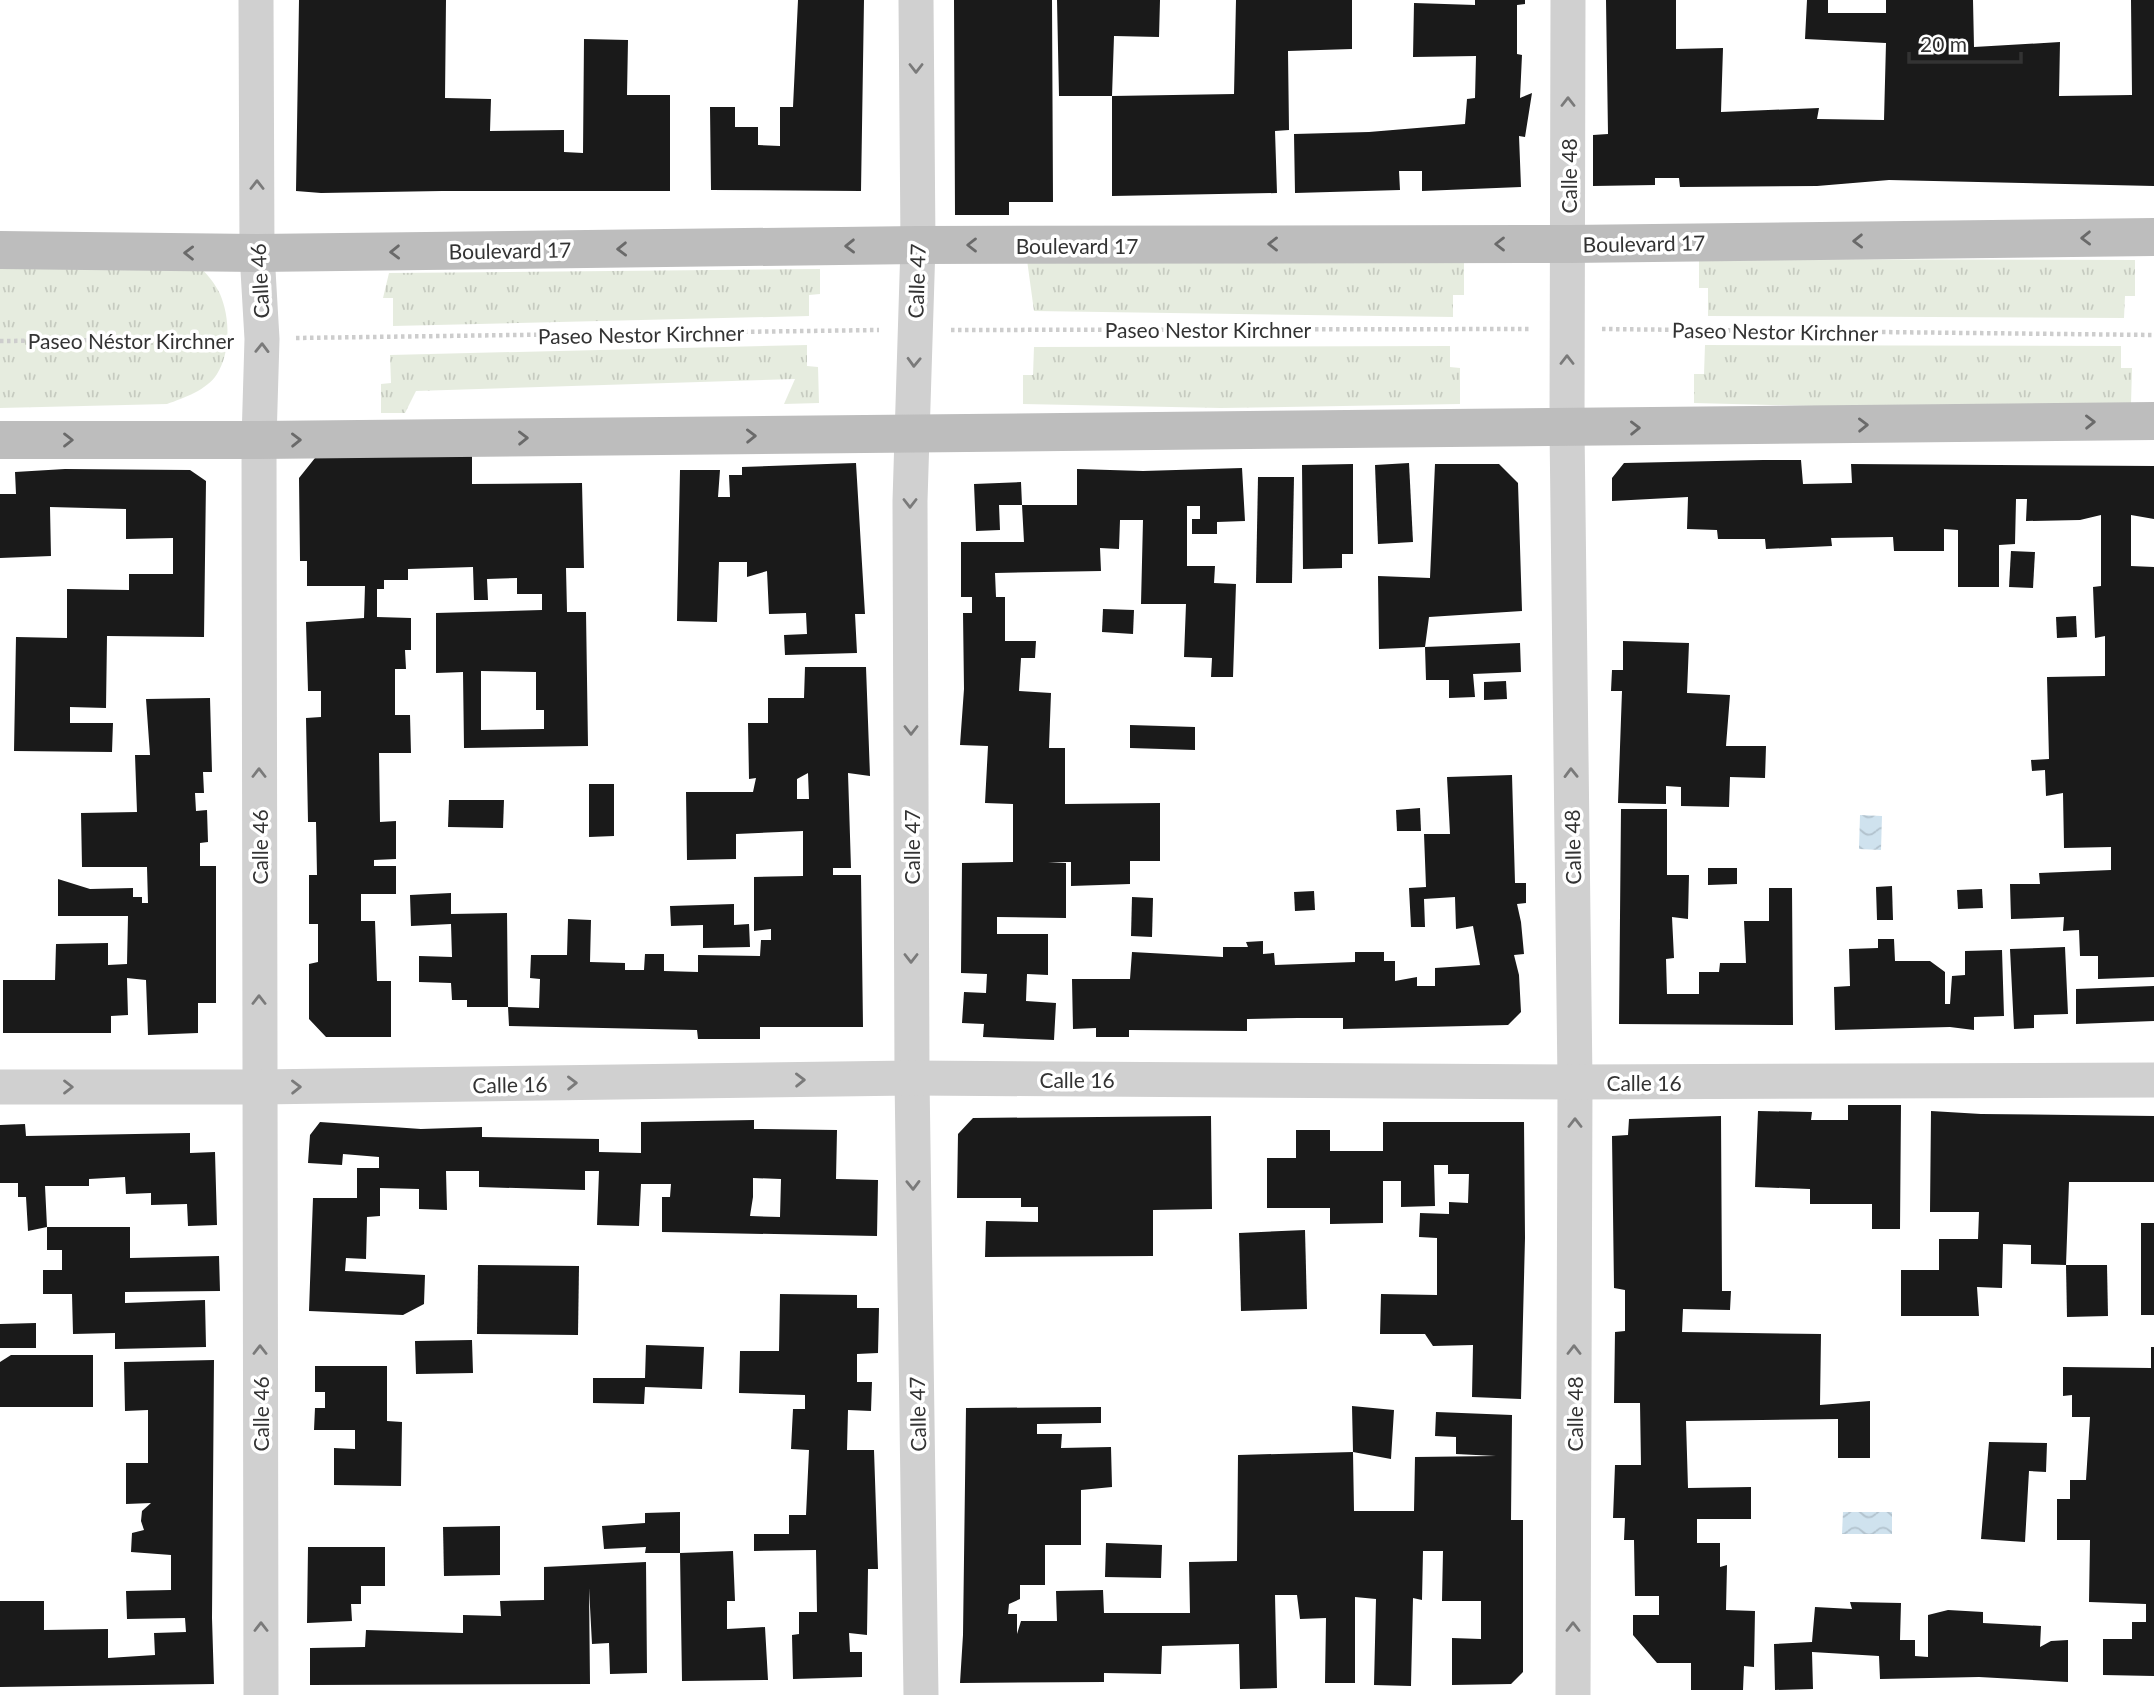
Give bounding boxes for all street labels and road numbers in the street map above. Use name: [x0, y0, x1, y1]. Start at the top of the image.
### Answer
street label: Calle 48: [1556, 138, 1581, 214]
street label: Boulevard 17: [1582, 229, 1706, 257]
street label: Boulevard 17: [1016, 233, 1138, 258]
street label: Boulevard 17: [448, 236, 572, 264]
street label: Calle 46: [245, 243, 273, 319]
street label: Calle 47: [902, 243, 930, 319]
street label: Paseo Nestor Kirchner: [1105, 317, 1312, 342]
street label: Paseo Nestor Kirchner: [1672, 317, 1879, 345]
street label: Paseo Nestor Kirchner: [538, 320, 745, 348]
street label: Paseo Néstor Kirchner: [28, 328, 235, 353]
street label: Calle 46: [247, 809, 272, 885]
street label: Calle 47: [899, 809, 924, 885]
street label: Calle 48: [1559, 809, 1585, 885]
street label: Calle 16: [1039, 1067, 1115, 1092]
street label: Calle 16: [1606, 1070, 1682, 1095]
street label: Calle 16: [472, 1071, 548, 1097]
street label: Calle 46: [248, 1376, 273, 1452]
street label: Calle 47: [904, 1376, 930, 1452]
street label: Calle 48: [1562, 1376, 1587, 1452]

